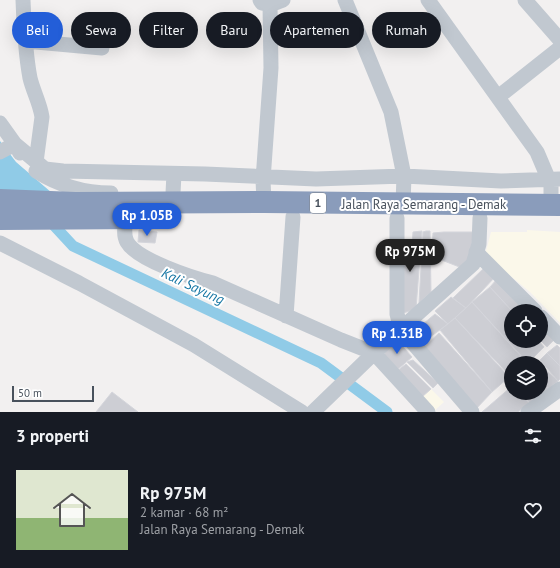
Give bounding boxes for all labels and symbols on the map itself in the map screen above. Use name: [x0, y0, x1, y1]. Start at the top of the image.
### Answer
road number: 1: [310, 193, 326, 213]
street label: Jalan Raya Semarang - Demak: [341, 196, 507, 213]
pin: Rp 1.05B: [106, 203, 188, 237]
pin: Rp 975M: [373, 239, 447, 273]
water label: Kali Sayung: [159, 264, 227, 308]
pin: Rp 1.31B: [356, 321, 438, 355]
scale bar: [12, 384, 94, 403]

